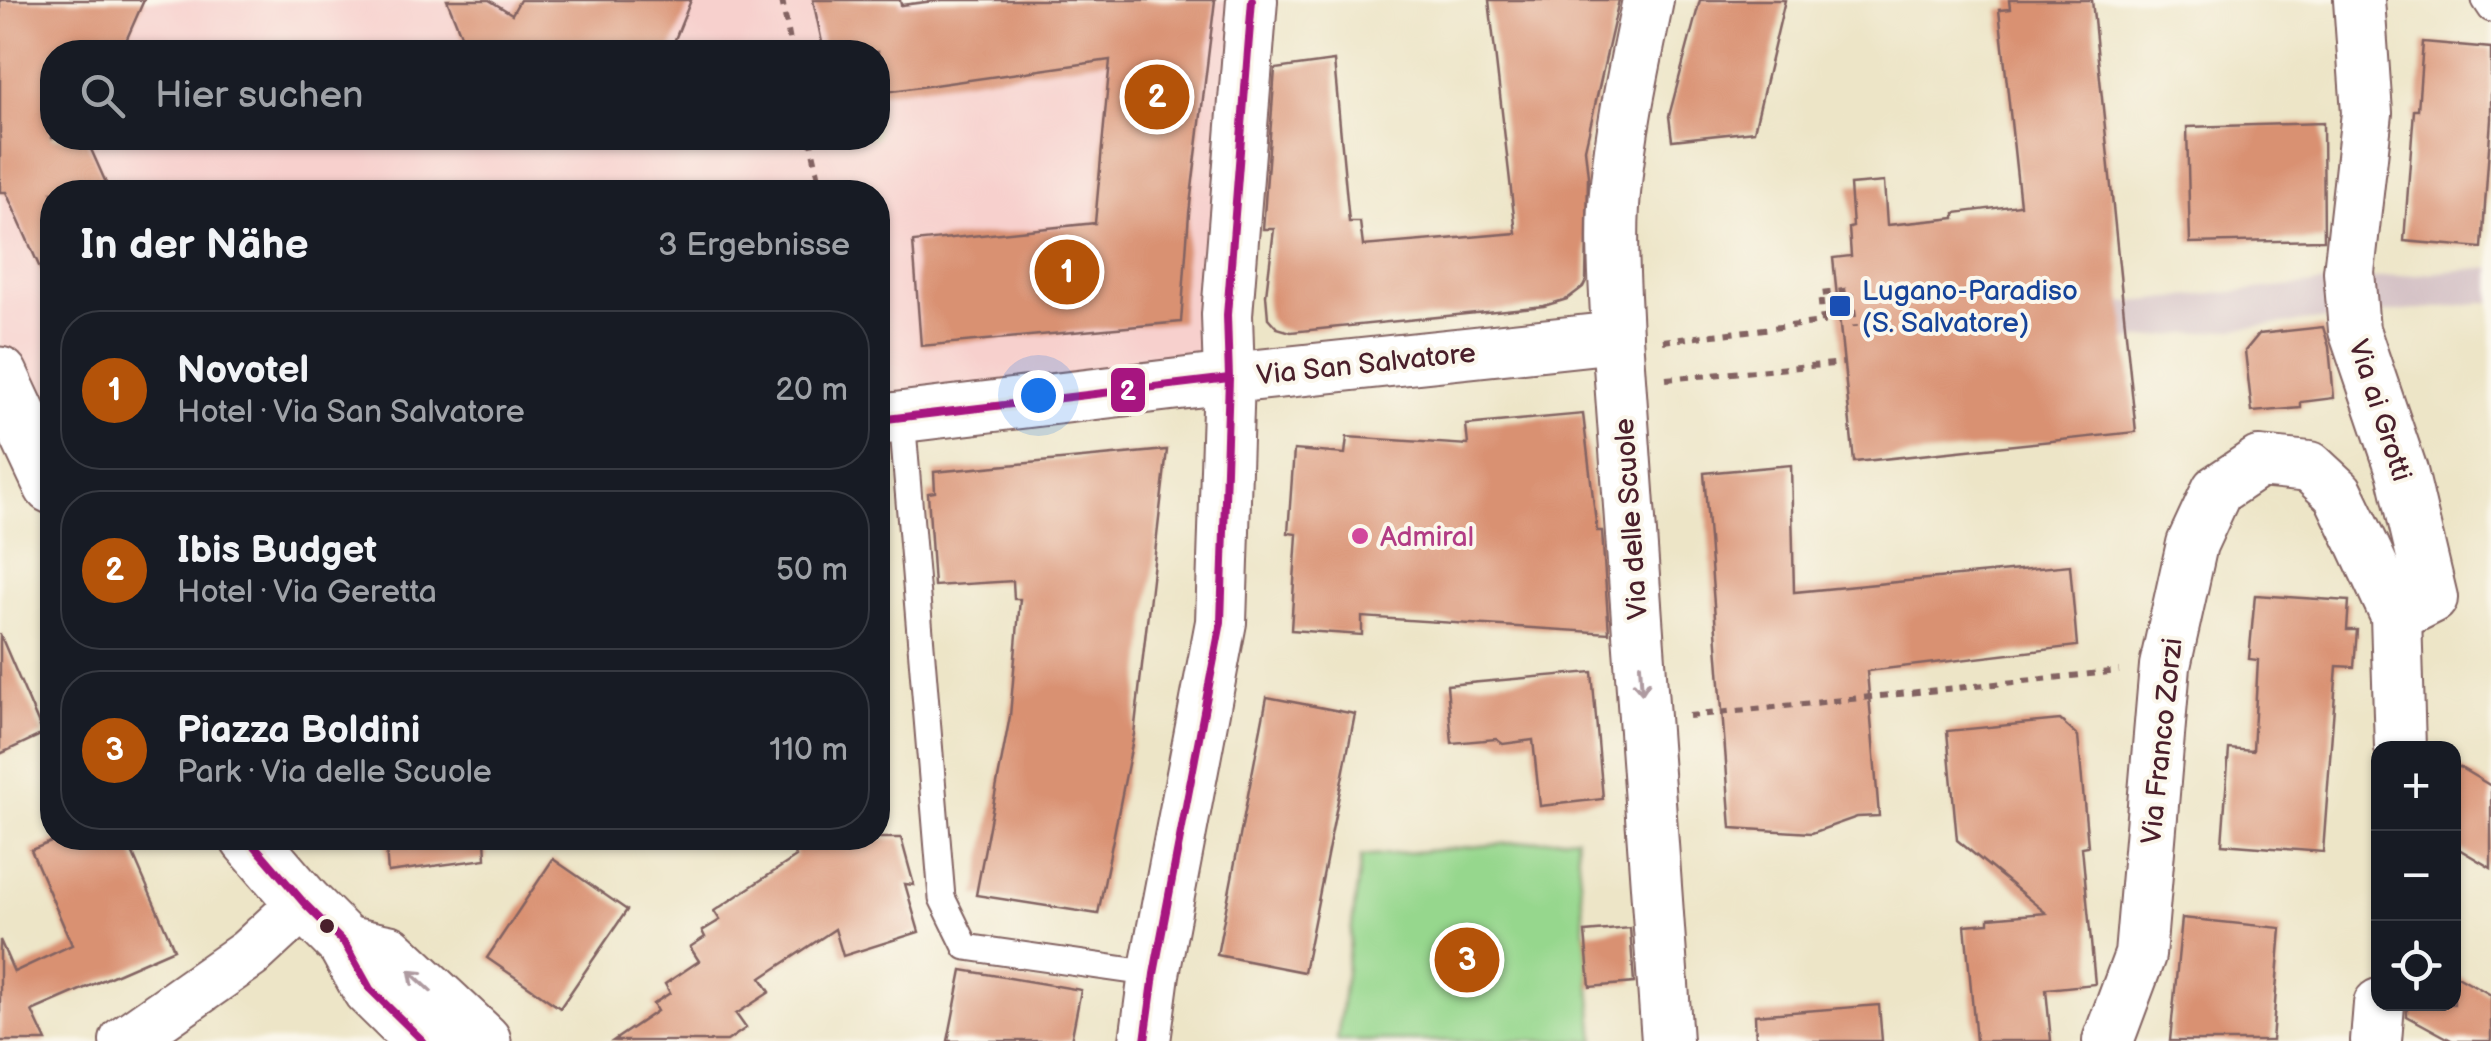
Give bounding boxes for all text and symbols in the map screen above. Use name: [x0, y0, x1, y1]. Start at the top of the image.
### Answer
search box: [40, 40, 890, 150]
pin: 2: [1124, 59, 1190, 134]
icon: search: [75, 68, 130, 123]
text: Hier suchen: [155, 73, 363, 118]
text: In der Nähe: [80, 220, 309, 271]
text: 3 Ergebnisse: [658, 226, 850, 265]
pin: 1: [1034, 234, 1100, 310]
place label: Lugano-Paradiso (S. Salvatore): [1862, 275, 2078, 340]
marker: Lugano-Paradiso (S. Salvatore): [1827, 293, 1853, 319]
street label: Via ai Grotti: [2341, 335, 2418, 486]
street label: Via San Salvatore: [1255, 337, 1477, 392]
text: Novotel: [177, 348, 309, 393]
line badge: 2: [1109, 366, 1147, 414]
your location: [1013, 370, 1064, 421]
text: 1: [108, 371, 121, 410]
text: 20 m: [775, 371, 848, 410]
text: 2: [1120, 375, 1137, 408]
text: Hotel · Via San Salvatore: [177, 393, 525, 432]
street label: Via delle Scuole: [1608, 417, 1655, 621]
place label: Admiral: [1380, 521, 1474, 554]
marker: Admiral: [1349, 525, 1371, 547]
text: Ibis Budget: [177, 528, 377, 573]
text: 2: [105, 551, 124, 590]
text: 50 m: [776, 551, 848, 590]
text: Hotel · Via Geretta: [177, 573, 437, 612]
street label: Via Franco Zorzi: [2135, 636, 2190, 846]
one-way arrow: [1632, 662, 1651, 694]
text: Piazza Boldini: [177, 708, 420, 753]
text: 3: [105, 731, 124, 770]
text: 110 m: [769, 731, 848, 770]
map controls: [2371, 741, 2461, 1011]
button: +: [2371, 741, 2461, 831]
text: Park · Via delle Scuole: [177, 753, 492, 792]
button: −: [2371, 831, 2461, 921]
unlabelled marker: [317, 916, 337, 936]
button: locate: [2371, 921, 2461, 1011]
pin: 3: [1434, 922, 1500, 998]
one-way arrow: [408, 970, 433, 993]

